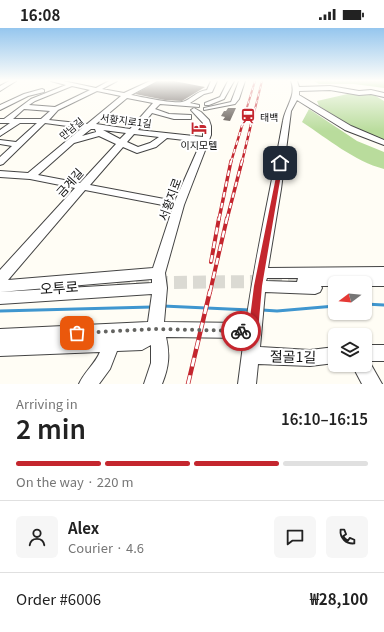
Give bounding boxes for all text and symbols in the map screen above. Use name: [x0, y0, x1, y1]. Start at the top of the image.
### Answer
text: 16:08: [20, 4, 60, 25]
station icon: 태백: [239, 107, 257, 125]
street label: 서황지로1길: [99, 109, 153, 131]
place label: 태백: [260, 109, 278, 124]
street label: 만남길: [56, 113, 86, 143]
hotel icon: 이지모텔: [190, 119, 208, 137]
place label: 이지모텔: [181, 137, 217, 152]
pin: [263, 146, 297, 180]
icon: home: [269, 152, 291, 174]
street label: 금계길: [52, 164, 86, 200]
street label: 서황지로: [153, 175, 185, 223]
street label: 오투로: [39, 276, 79, 298]
north arrow: [328, 276, 372, 320]
map controls: [328, 276, 372, 372]
courier: [221, 311, 261, 351]
pin: [60, 316, 94, 350]
icon: bike: [230, 320, 252, 342]
icon: bag: [66, 322, 88, 344]
button: layers: [328, 328, 372, 372]
street label: 절골1길: [270, 346, 316, 366]
text: Arriving in: [16, 394, 78, 413]
text: 16:10–16:15: [281, 408, 368, 429]
text: 2 min: [16, 409, 86, 446]
text: On the way · 220 m: [16, 472, 133, 491]
button: person: [16, 516, 58, 558]
button: chat: [274, 516, 316, 558]
button: phone: [326, 516, 368, 558]
text: Alex: [68, 517, 99, 538]
text: Courier · 4.6: [68, 538, 144, 557]
text: Order #6006: [16, 588, 101, 609]
text: ₩28,100: [310, 588, 368, 609]

